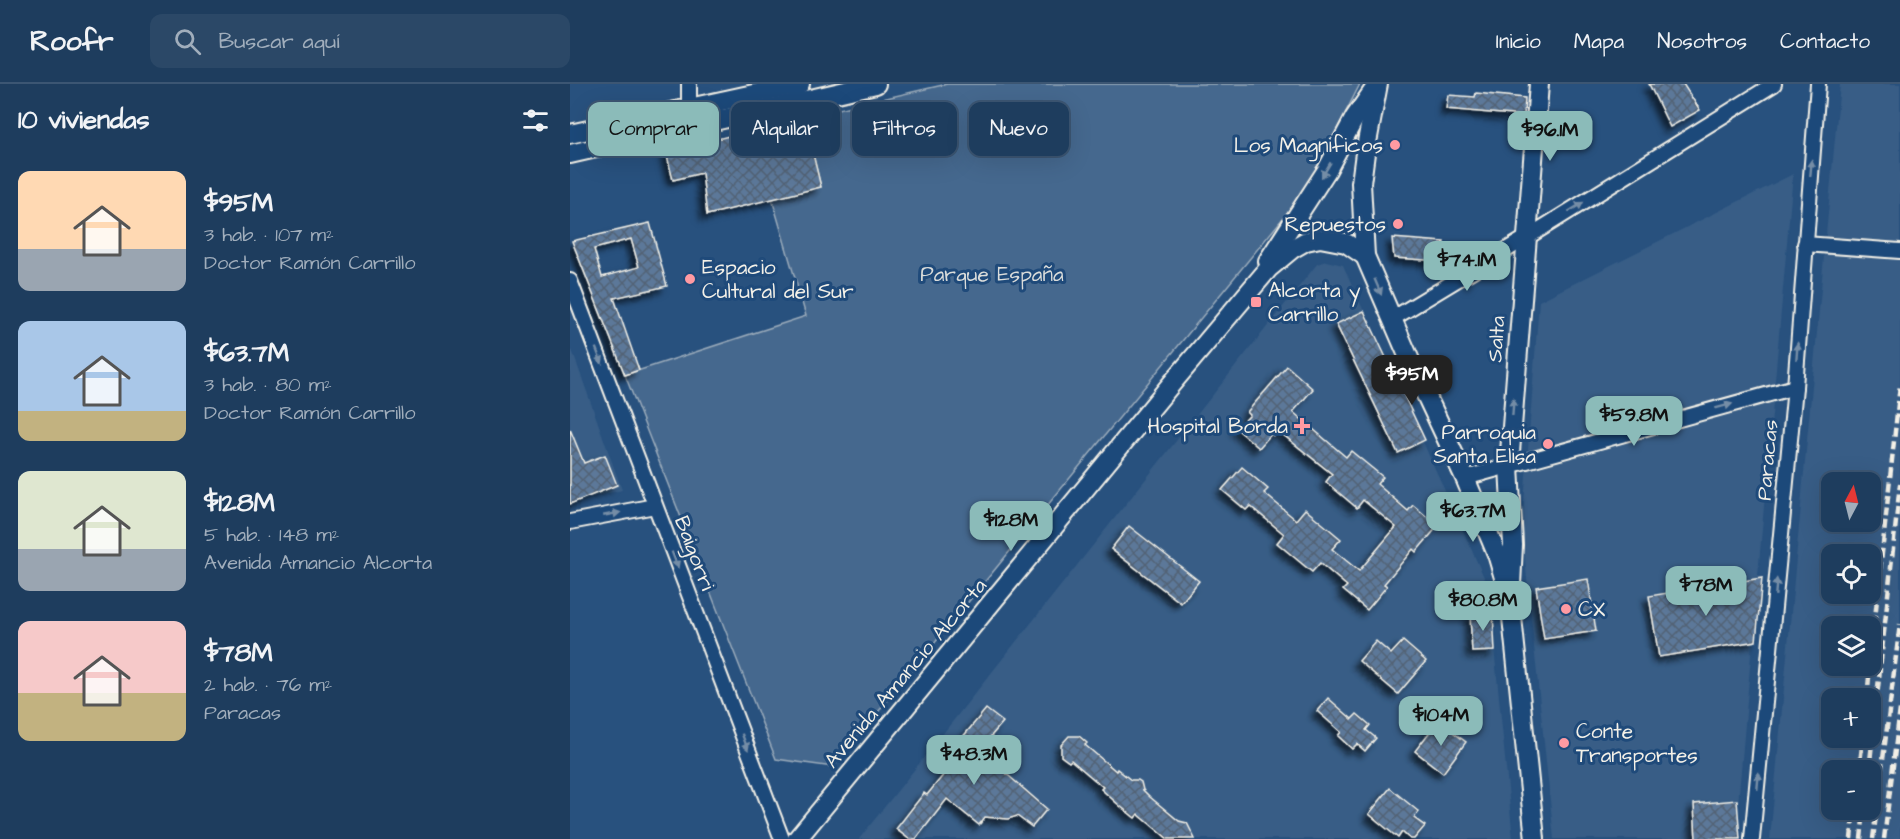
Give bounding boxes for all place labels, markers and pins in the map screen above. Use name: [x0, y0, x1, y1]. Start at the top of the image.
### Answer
pin: $96.1M: [1501, 111, 1599, 162]
place label: Los Magnificos: [1234, 131, 1383, 162]
marker: Los Magnificos: [1388, 138, 1402, 152]
place label: Repuestos: [1285, 210, 1386, 240]
marker: Repuestos: [1391, 217, 1405, 231]
pin: $74.1M: [1418, 241, 1516, 292]
place label: Espacio Cultural del Sur: [702, 253, 854, 306]
marker: Espacio Cultural del Sur: [683, 272, 697, 286]
place label: Alcorta y Carrillo: [1268, 276, 1361, 329]
marker: Alcorta y Carrillo: [1249, 295, 1263, 309]
pin: $95M: [1376, 355, 1448, 406]
pin: $59.8M: [1585, 396, 1683, 447]
place label: Hospital Borda: [1147, 412, 1288, 442]
marker: Hospital Borda: [1293, 417, 1311, 435]
place label: Parroquia Santa Elisa: [1434, 418, 1536, 471]
marker: Parroquia Santa Elisa: [1541, 437, 1555, 451]
pin: $63.7M: [1424, 492, 1522, 543]
pin: $128M: [969, 501, 1053, 552]
pin: $78M: [1670, 566, 1742, 617]
pin: $80.8M: [1434, 581, 1532, 632]
place label: CX: [1578, 595, 1606, 624]
marker: CX: [1559, 602, 1573, 616]
pin: $104M: [1399, 696, 1483, 747]
place label: Conte Transportes: [1576, 717, 1698, 771]
pin: $48.3M: [925, 735, 1023, 786]
marker: Conte Transportes: [1557, 736, 1571, 750]

